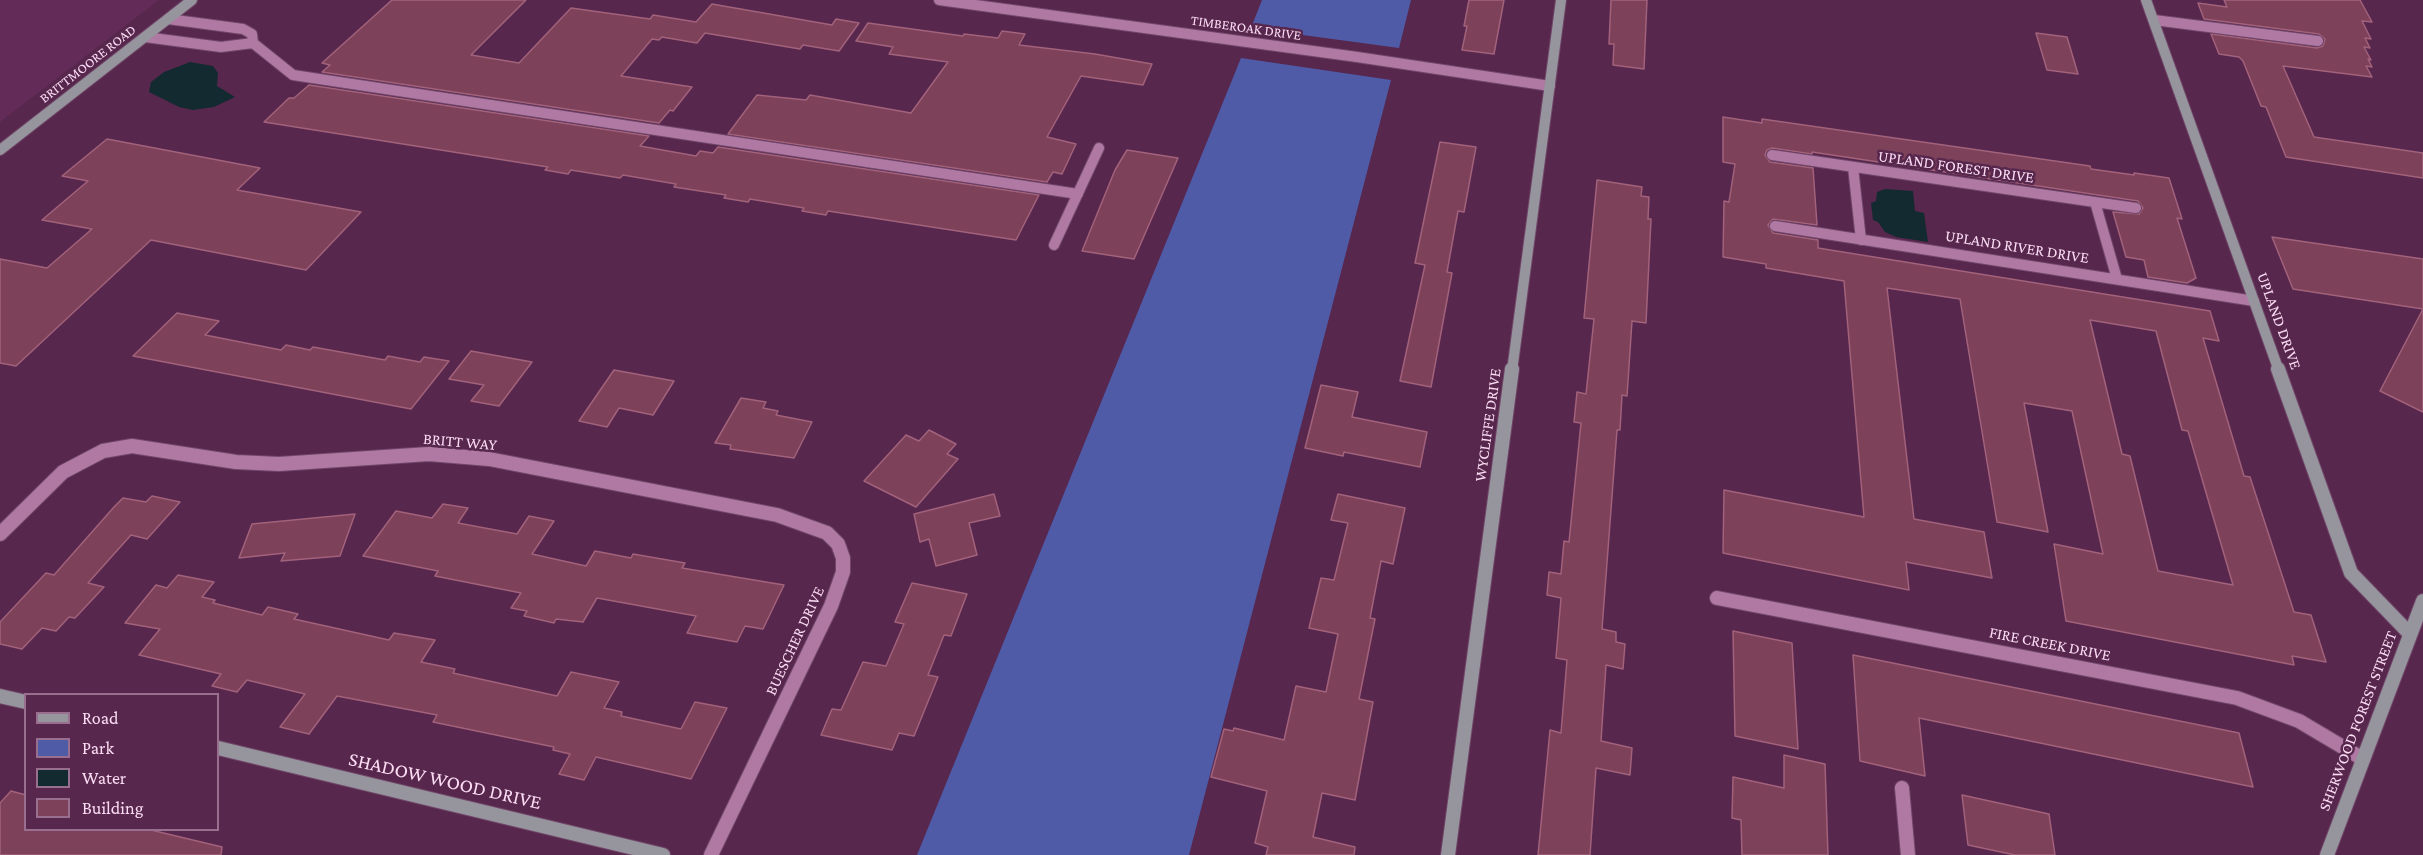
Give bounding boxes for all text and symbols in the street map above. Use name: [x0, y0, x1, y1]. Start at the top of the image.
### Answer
street label: TIMBEROAK DRIVE: [1190, 12, 1302, 44]
street label: BRITTMOORE ROAD: [37, 21, 139, 107]
street label: UPLAND FOREST DRIVE: [1877, 147, 2035, 187]
street label: UPLAND RIVER DRIVE: [1944, 226, 2090, 268]
street label: UPLAND DRIVE: [2253, 270, 2305, 372]
street label: WYCLIFFE DRIVE: [1471, 367, 1505, 483]
street label: BRITT WAY: [422, 429, 498, 455]
street label: BUESCHER DRIVE: [761, 583, 829, 699]
street label: FIRE CREEK DRIVE: [1988, 623, 2112, 665]
street label: SHERWOOD FOREST STREET: [2315, 628, 2401, 814]
legend: [24, 693, 219, 831]
text: Road: [82, 708, 119, 728]
text: Park: [82, 738, 114, 758]
street label: SHADOW WOOD DRIVE: [346, 747, 544, 815]
text: Water: [82, 768, 126, 788]
text: Building: [82, 798, 143, 818]

